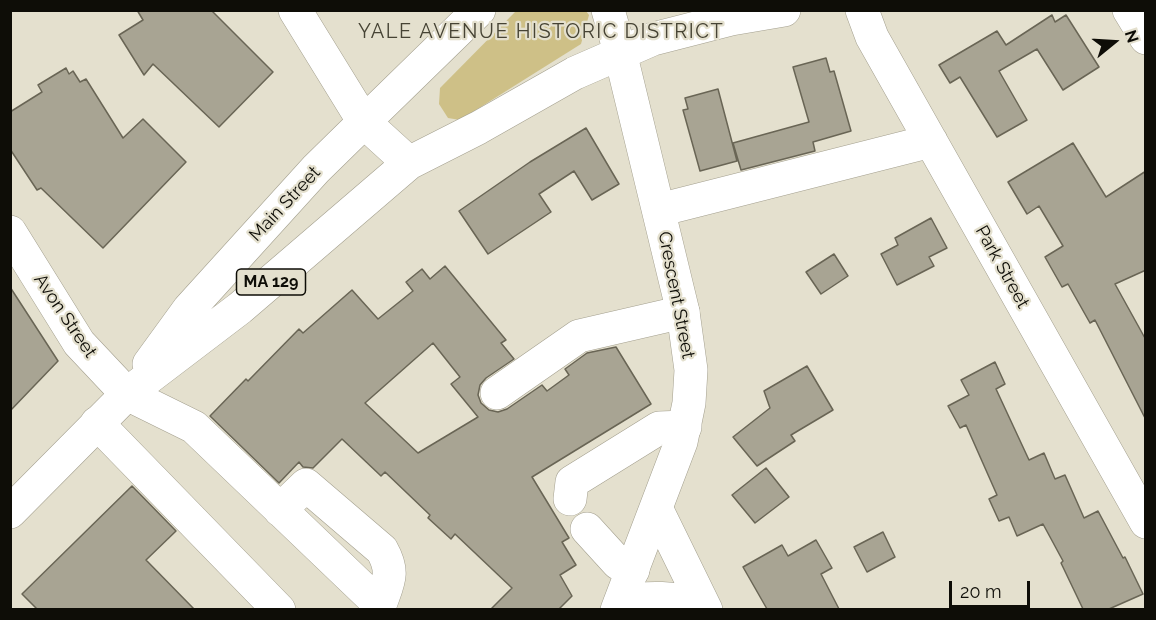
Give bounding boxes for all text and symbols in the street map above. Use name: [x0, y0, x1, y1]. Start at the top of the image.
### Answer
north arrow: [1084, 12, 1144, 72]
district label: YALE AVENUE HISTORIC DISTRICT: [358, 20, 724, 44]
text: N: [1121, 28, 1143, 45]
street label: Main Street: [245, 162, 325, 246]
street label: Park Street: [970, 222, 1034, 312]
street label: Crescent Street: [653, 230, 699, 360]
road number: MA 129: [236, 269, 306, 295]
street label: Avon Street: [29, 270, 101, 362]
scale bar: [952, 569, 1033, 607]
text: 20 m: [960, 581, 1002, 602]

